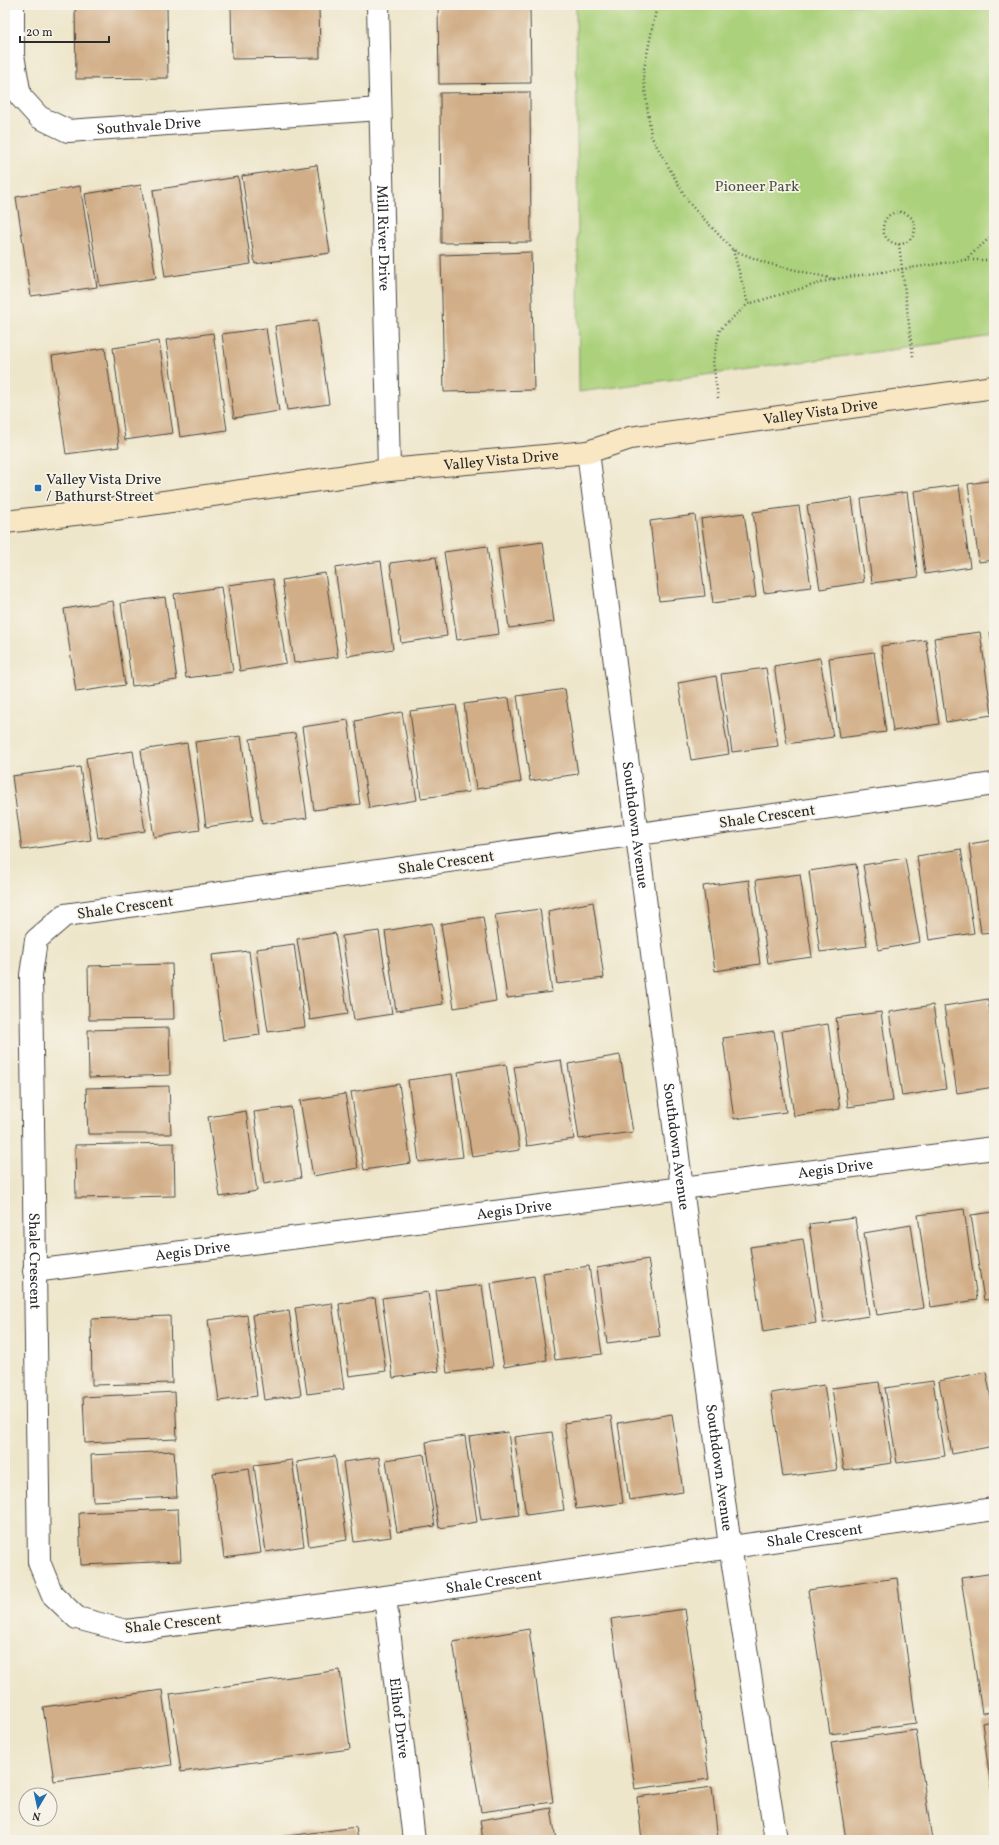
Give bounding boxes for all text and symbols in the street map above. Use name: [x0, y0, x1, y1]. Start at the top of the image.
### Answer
scale bar: [20, 18, 109, 44]
text: 20 m: [26, 25, 53, 41]
street label: Southvale Drive: [96, 113, 202, 141]
park label: Pioneer Park: [715, 177, 799, 198]
street label: Mill River Drive: [370, 185, 394, 291]
street label: Valley Vista Drive: [762, 394, 879, 431]
street label: Valley Vista Drive: [443, 446, 560, 477]
place label: Valley Vista Drive / Bathurst Street: [46, 470, 161, 508]
marker: Valley Vista Drive / Bathurst Street: [33, 483, 43, 493]
street label: Southdown Avenue: [616, 760, 653, 890]
street label: Shale Crescent: [718, 800, 817, 835]
street label: Shale Crescent: [397, 846, 496, 881]
street label: Shale Crescent: [76, 891, 175, 926]
street label: Southdown Avenue: [657, 1082, 694, 1211]
street label: Aegis Drive: [797, 1155, 875, 1185]
street label: Aegis Drive: [475, 1196, 553, 1226]
street label: Shale Crescent: [22, 1212, 45, 1310]
street label: Aegis Drive: [154, 1237, 232, 1267]
street label: Southdown Avenue: [699, 1403, 737, 1533]
street label: Shale Crescent: [765, 1519, 864, 1554]
street label: Shale Crescent: [445, 1565, 544, 1600]
street label: Shale Crescent: [124, 1609, 222, 1640]
street label: Elihof Drive: [383, 1677, 413, 1760]
north arrow: [18, 1787, 58, 1827]
text: N: [32, 1807, 42, 1823]

